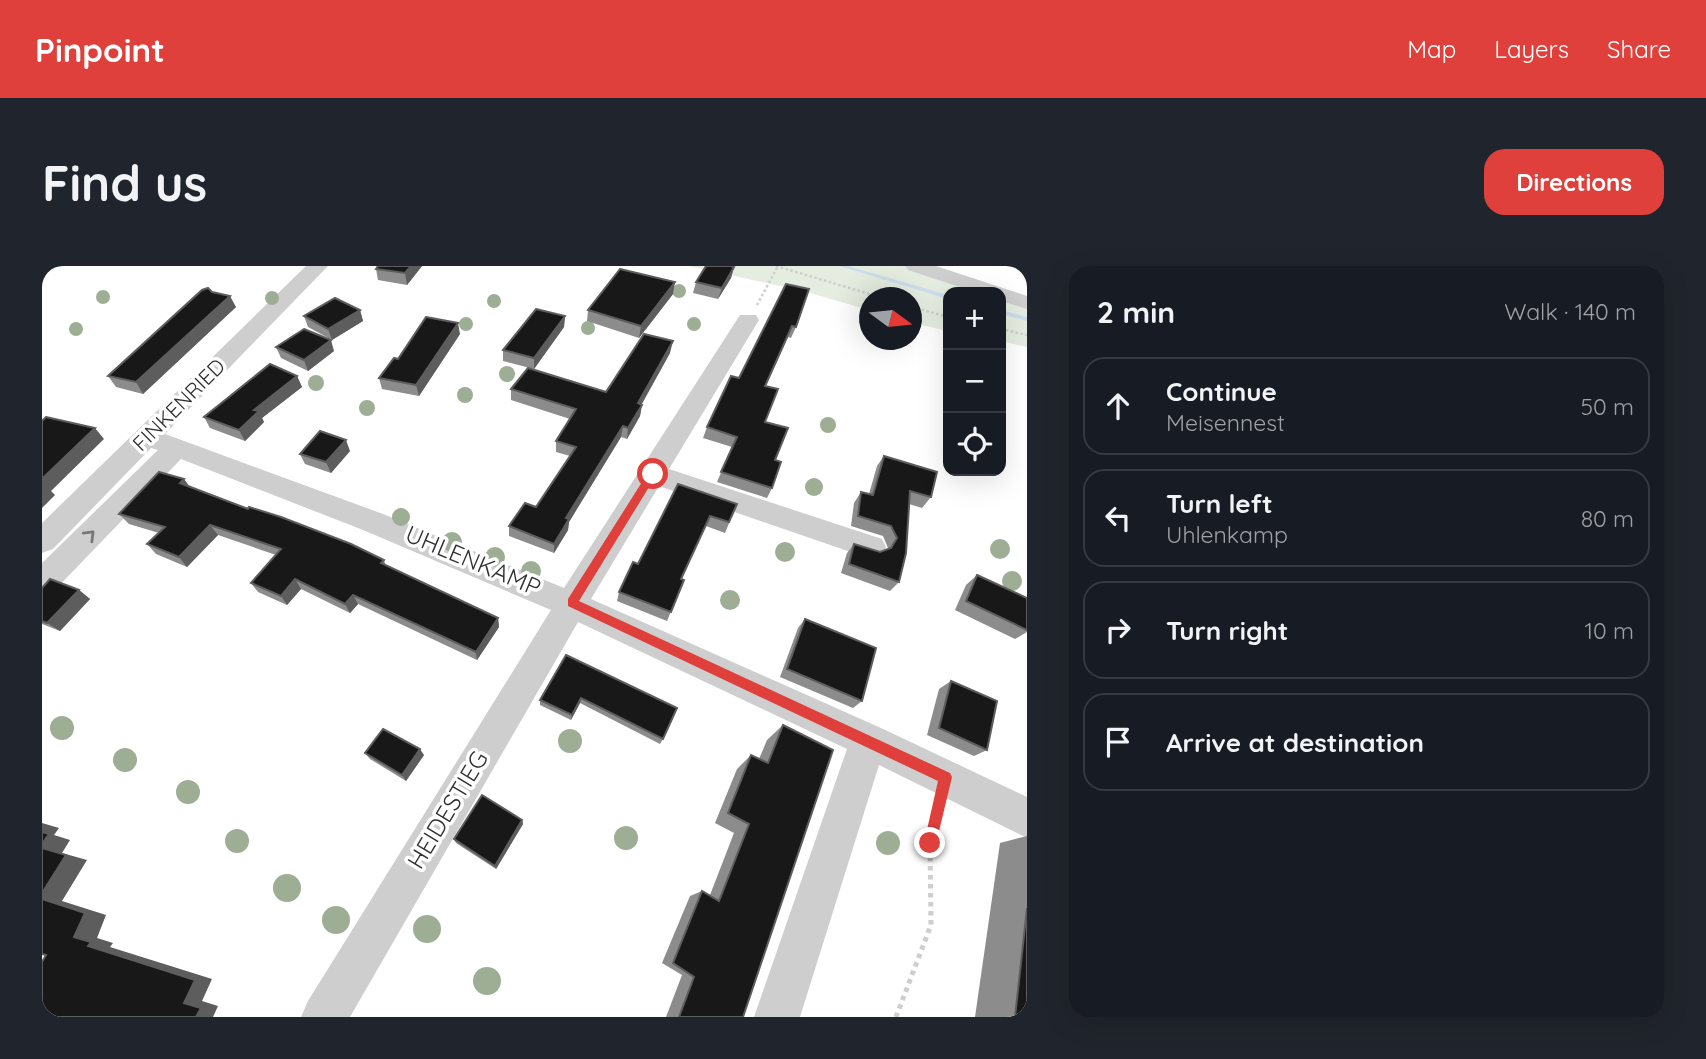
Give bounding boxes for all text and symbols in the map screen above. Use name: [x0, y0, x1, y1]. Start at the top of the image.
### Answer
text: Pinpoint: [35, 29, 165, 70]
text: Map: [1407, 34, 1456, 64]
text: Layers: [1494, 34, 1569, 64]
text: Share: [1607, 34, 1671, 64]
button: Directions: [1484, 149, 1664, 215]
text: Find us: [42, 152, 207, 213]
north arrow: [859, 287, 922, 350]
map controls: [943, 287, 1006, 476]
button: +: [943, 287, 1006, 350]
text: 2 min: [1097, 293, 1175, 331]
text: Walk · 140 m: [1504, 297, 1636, 326]
button: −: [943, 350, 1006, 413]
street label: FINKENRIED: [127, 353, 230, 456]
text: Continue: [1166, 375, 1277, 408]
icon: ahead: [1099, 387, 1137, 425]
text: 50 m: [1581, 392, 1634, 421]
text: Meisennest: [1166, 408, 1285, 437]
button: locate: [943, 413, 1006, 476]
route start: [637, 458, 668, 489]
text: Turn left: [1166, 487, 1273, 520]
icon: left: [1099, 499, 1137, 537]
text: 80 m: [1581, 504, 1634, 533]
street label: UHLENKAMP: [401, 518, 546, 602]
text: Uhlenkamp: [1166, 520, 1288, 549]
one-way arrow: [82, 530, 95, 543]
icon: right: [1099, 611, 1137, 649]
text: Turn right: [1166, 614, 1288, 647]
text: 10 m: [1585, 616, 1634, 645]
icon: arrive: [1099, 723, 1137, 761]
text: Arrive at destination: [1166, 726, 1424, 759]
street label: HEIDESTIEG: [400, 745, 494, 874]
route end: [914, 827, 945, 858]

